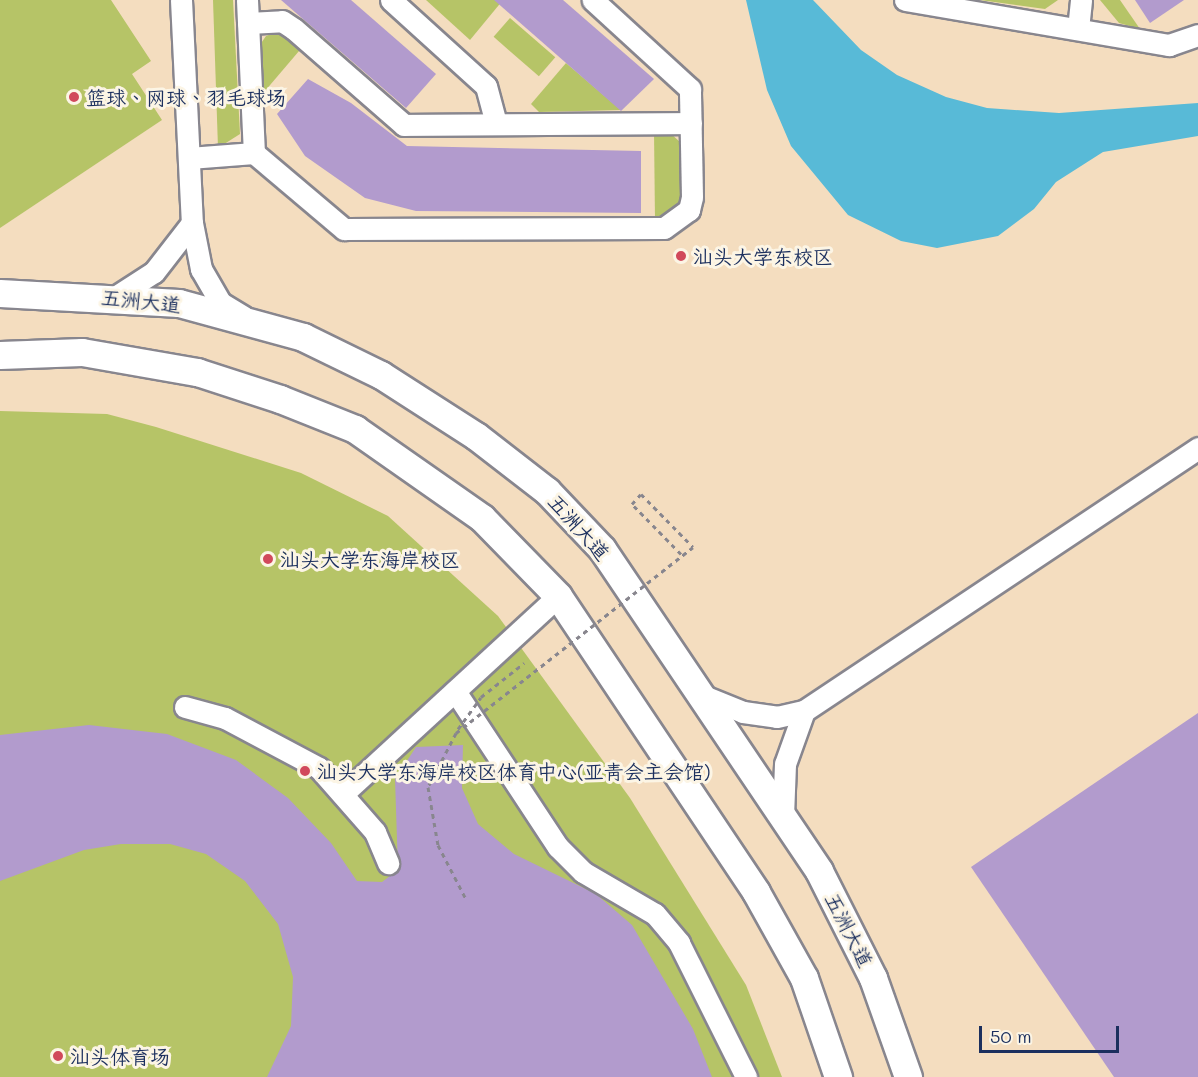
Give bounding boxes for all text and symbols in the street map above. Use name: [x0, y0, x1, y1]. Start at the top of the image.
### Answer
place label: 篮球、网球、羽毛球场: [86, 85, 286, 109]
marker: 篮球、网球、羽毛球场: [67, 90, 81, 104]
place label: 汕头大学东校区: [693, 244, 833, 268]
marker: 汕头大学东校区: [674, 249, 688, 263]
street label: 五洲大道: [100, 285, 182, 317]
street label: 五洲大道: [543, 489, 615, 565]
place label: 汕头大学东海岸校区: [280, 547, 460, 571]
marker: 汕头大学东海岸校区: [261, 552, 275, 566]
place label: 汕头大学东海岸校区体育中心(亚青会主会馆): [317, 759, 711, 783]
marker: 汕头大学东海岸校区体育中心(亚青会主会馆): [298, 764, 312, 778]
street label: 五洲大道: [820, 889, 878, 971]
scale bar: [982, 1014, 1122, 1052]
text: 50 m: [990, 1024, 1032, 1048]
place label: 汕头体育场: [70, 1044, 170, 1068]
marker: 汕头体育场: [51, 1049, 65, 1063]

